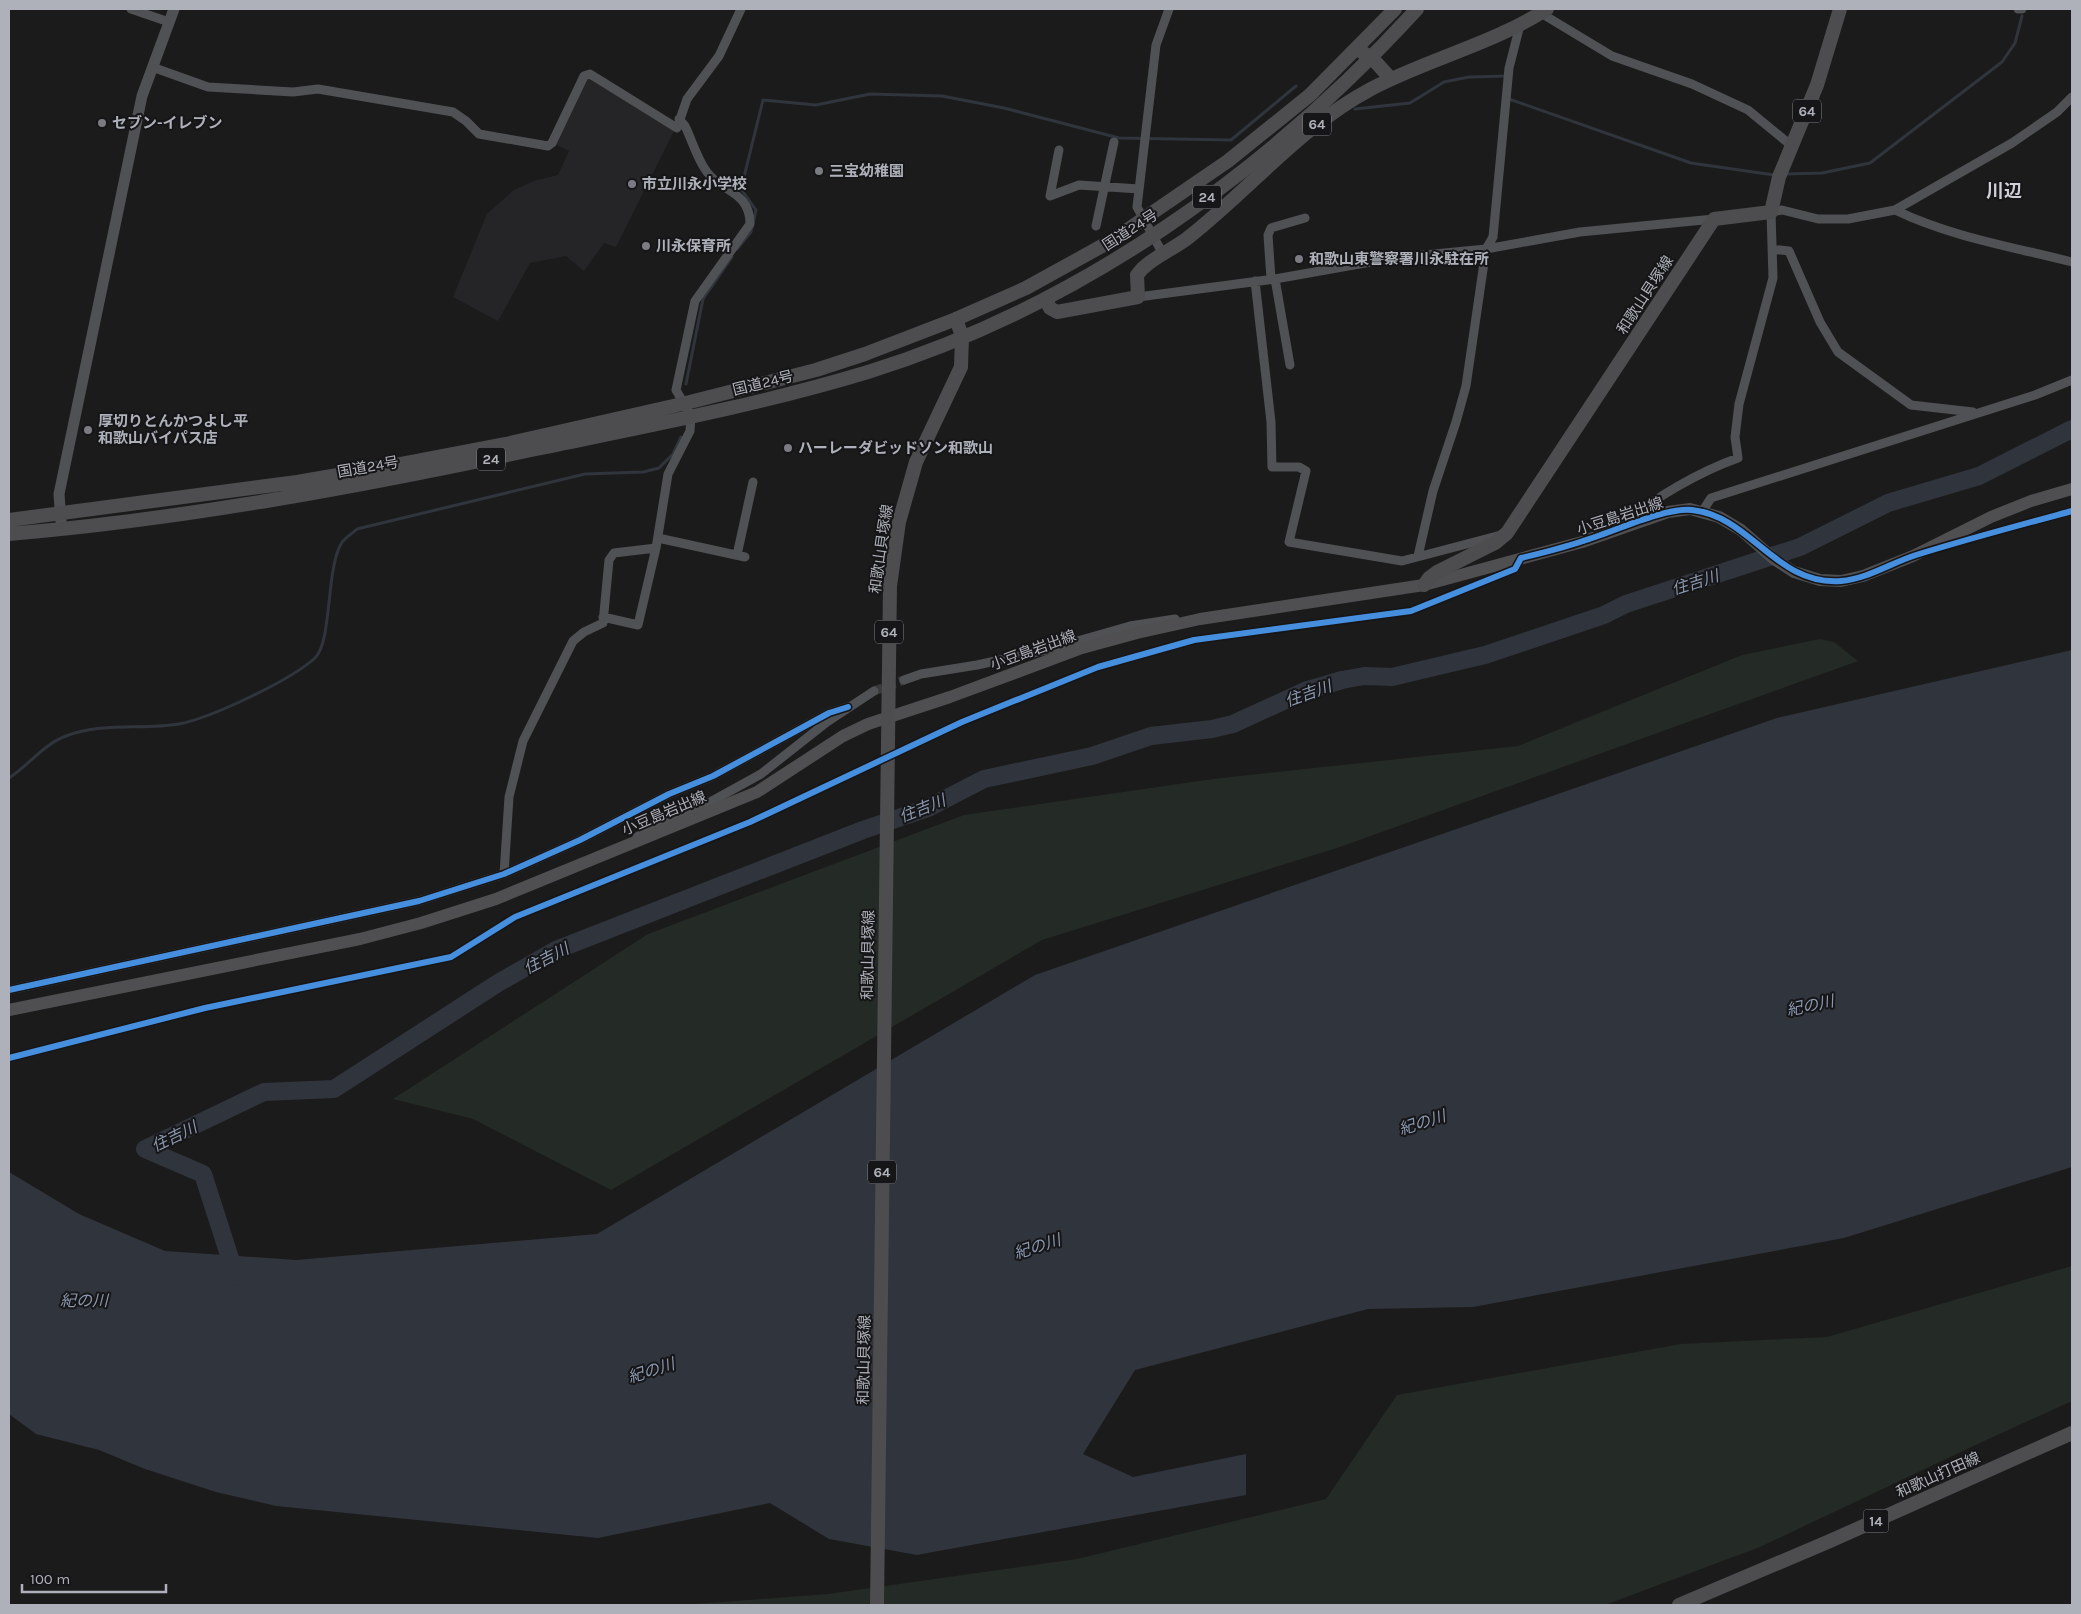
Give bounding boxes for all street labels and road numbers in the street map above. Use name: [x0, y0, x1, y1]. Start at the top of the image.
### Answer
road number: 64: [1793, 100, 1821, 122]
road number: 64: [1303, 112, 1331, 136]
road number: 24: [1193, 186, 1221, 208]
street label: 国道24号: [1099, 206, 1161, 254]
street label: 和歌山貝塚線: [1613, 252, 1677, 338]
street label: 国道24号: [731, 367, 795, 399]
road number: 24: [477, 448, 505, 470]
street label: 国道24号: [336, 453, 400, 481]
street label: 小豆島岩出線: [1574, 494, 1666, 538]
street label: 和歌山貝塚線: [866, 503, 896, 595]
road number: 64: [875, 620, 903, 644]
street label: 小豆島岩出線: [988, 626, 1078, 674]
street label: 小豆島岩出線: [619, 787, 709, 839]
street label: 和歌山貝塚線: [858, 910, 878, 1000]
road number: 64: [868, 1160, 896, 1184]
street label: 和歌山貝塚線: [854, 1315, 874, 1405]
street label: 和歌山打田線: [1893, 1448, 1983, 1502]
road number: 14: [1864, 1510, 1888, 1532]

